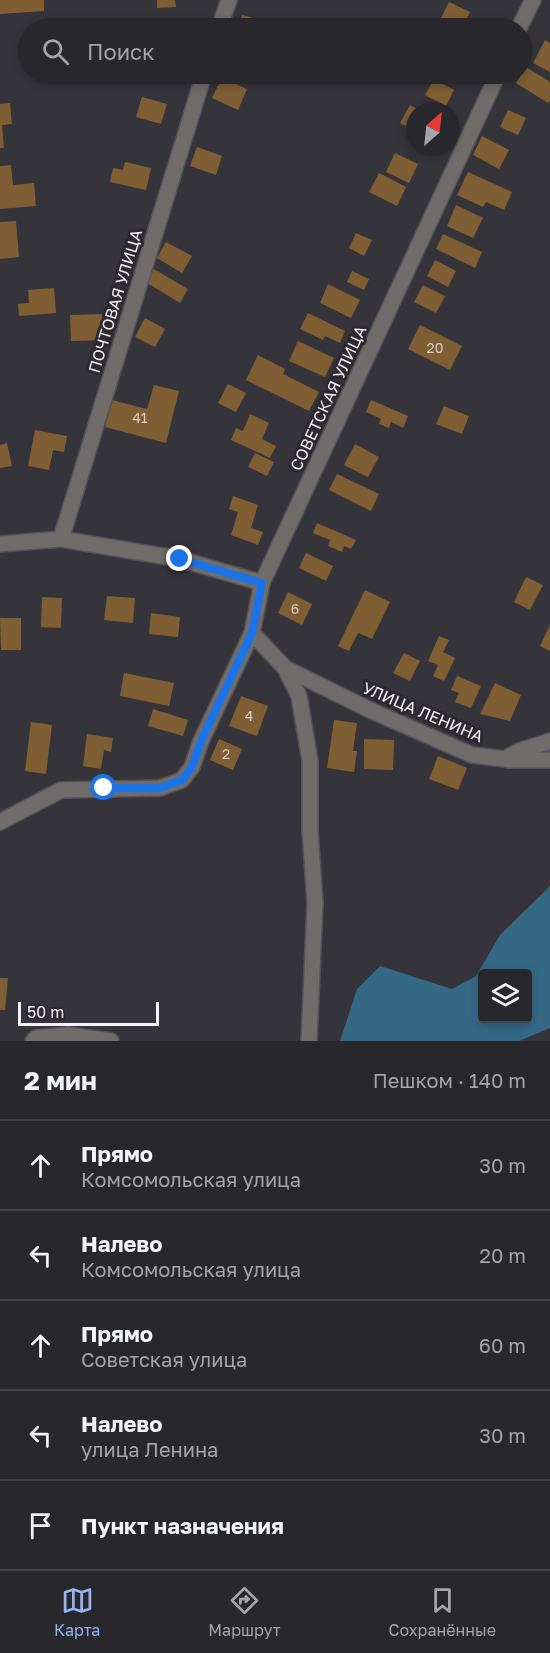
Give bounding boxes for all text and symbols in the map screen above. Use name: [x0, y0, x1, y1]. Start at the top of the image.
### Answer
search box: [18, 18, 532, 84]
icon: search: [39, 35, 72, 68]
text: Поиск: [87, 38, 155, 65]
north arrow: [406, 102, 460, 156]
street label: ПОЧТОВАЯ УЛИЦА: [84, 227, 146, 375]
street label: СОВЕТСКАЯ УЛИЦА: [286, 322, 371, 474]
house number: 20: [427, 339, 443, 356]
house number: 41: [132, 409, 148, 426]
route end: [166, 545, 192, 571]
house number: 6: [291, 600, 299, 617]
street label: УЛИЦА ЛЕНИНА: [360, 678, 487, 747]
house number: 4: [245, 707, 253, 724]
house number: 2: [222, 745, 230, 762]
route start: [90, 774, 116, 800]
map controls: [478, 969, 532, 1023]
button: layers: [478, 969, 532, 1023]
scale bar: [18, 999, 159, 1026]
text: 50 m: [27, 1002, 64, 1022]
text: 2 мин: [24, 1065, 97, 1096]
text: Пешком · 140 m: [373, 1068, 526, 1092]
text: Прямо: [81, 1140, 153, 1167]
icon: ahead: [24, 1149, 57, 1182]
text: 30 m: [479, 1153, 526, 1177]
text: Комсомольская улица: [81, 1167, 301, 1191]
text: Налево: [81, 1230, 163, 1257]
icon: left: [24, 1239, 57, 1272]
text: 20 m: [479, 1243, 526, 1267]
text: Комсомольская улица: [81, 1257, 301, 1281]
text: Прямо: [81, 1320, 153, 1347]
icon: ahead: [24, 1329, 57, 1362]
text: 60 m: [479, 1333, 526, 1357]
text: Советская улица: [81, 1347, 247, 1371]
text: Налево: [81, 1410, 163, 1437]
icon: left: [24, 1419, 57, 1452]
text: 30 m: [479, 1423, 526, 1447]
text: улица Ленина: [81, 1437, 218, 1461]
icon: arrive: [24, 1509, 57, 1542]
text: Пункт назначения: [81, 1512, 284, 1539]
tab: Карта: [54, 1584, 100, 1640]
tab: Маршрут: [208, 1584, 281, 1640]
tab: Сохранённые: [389, 1584, 496, 1640]

